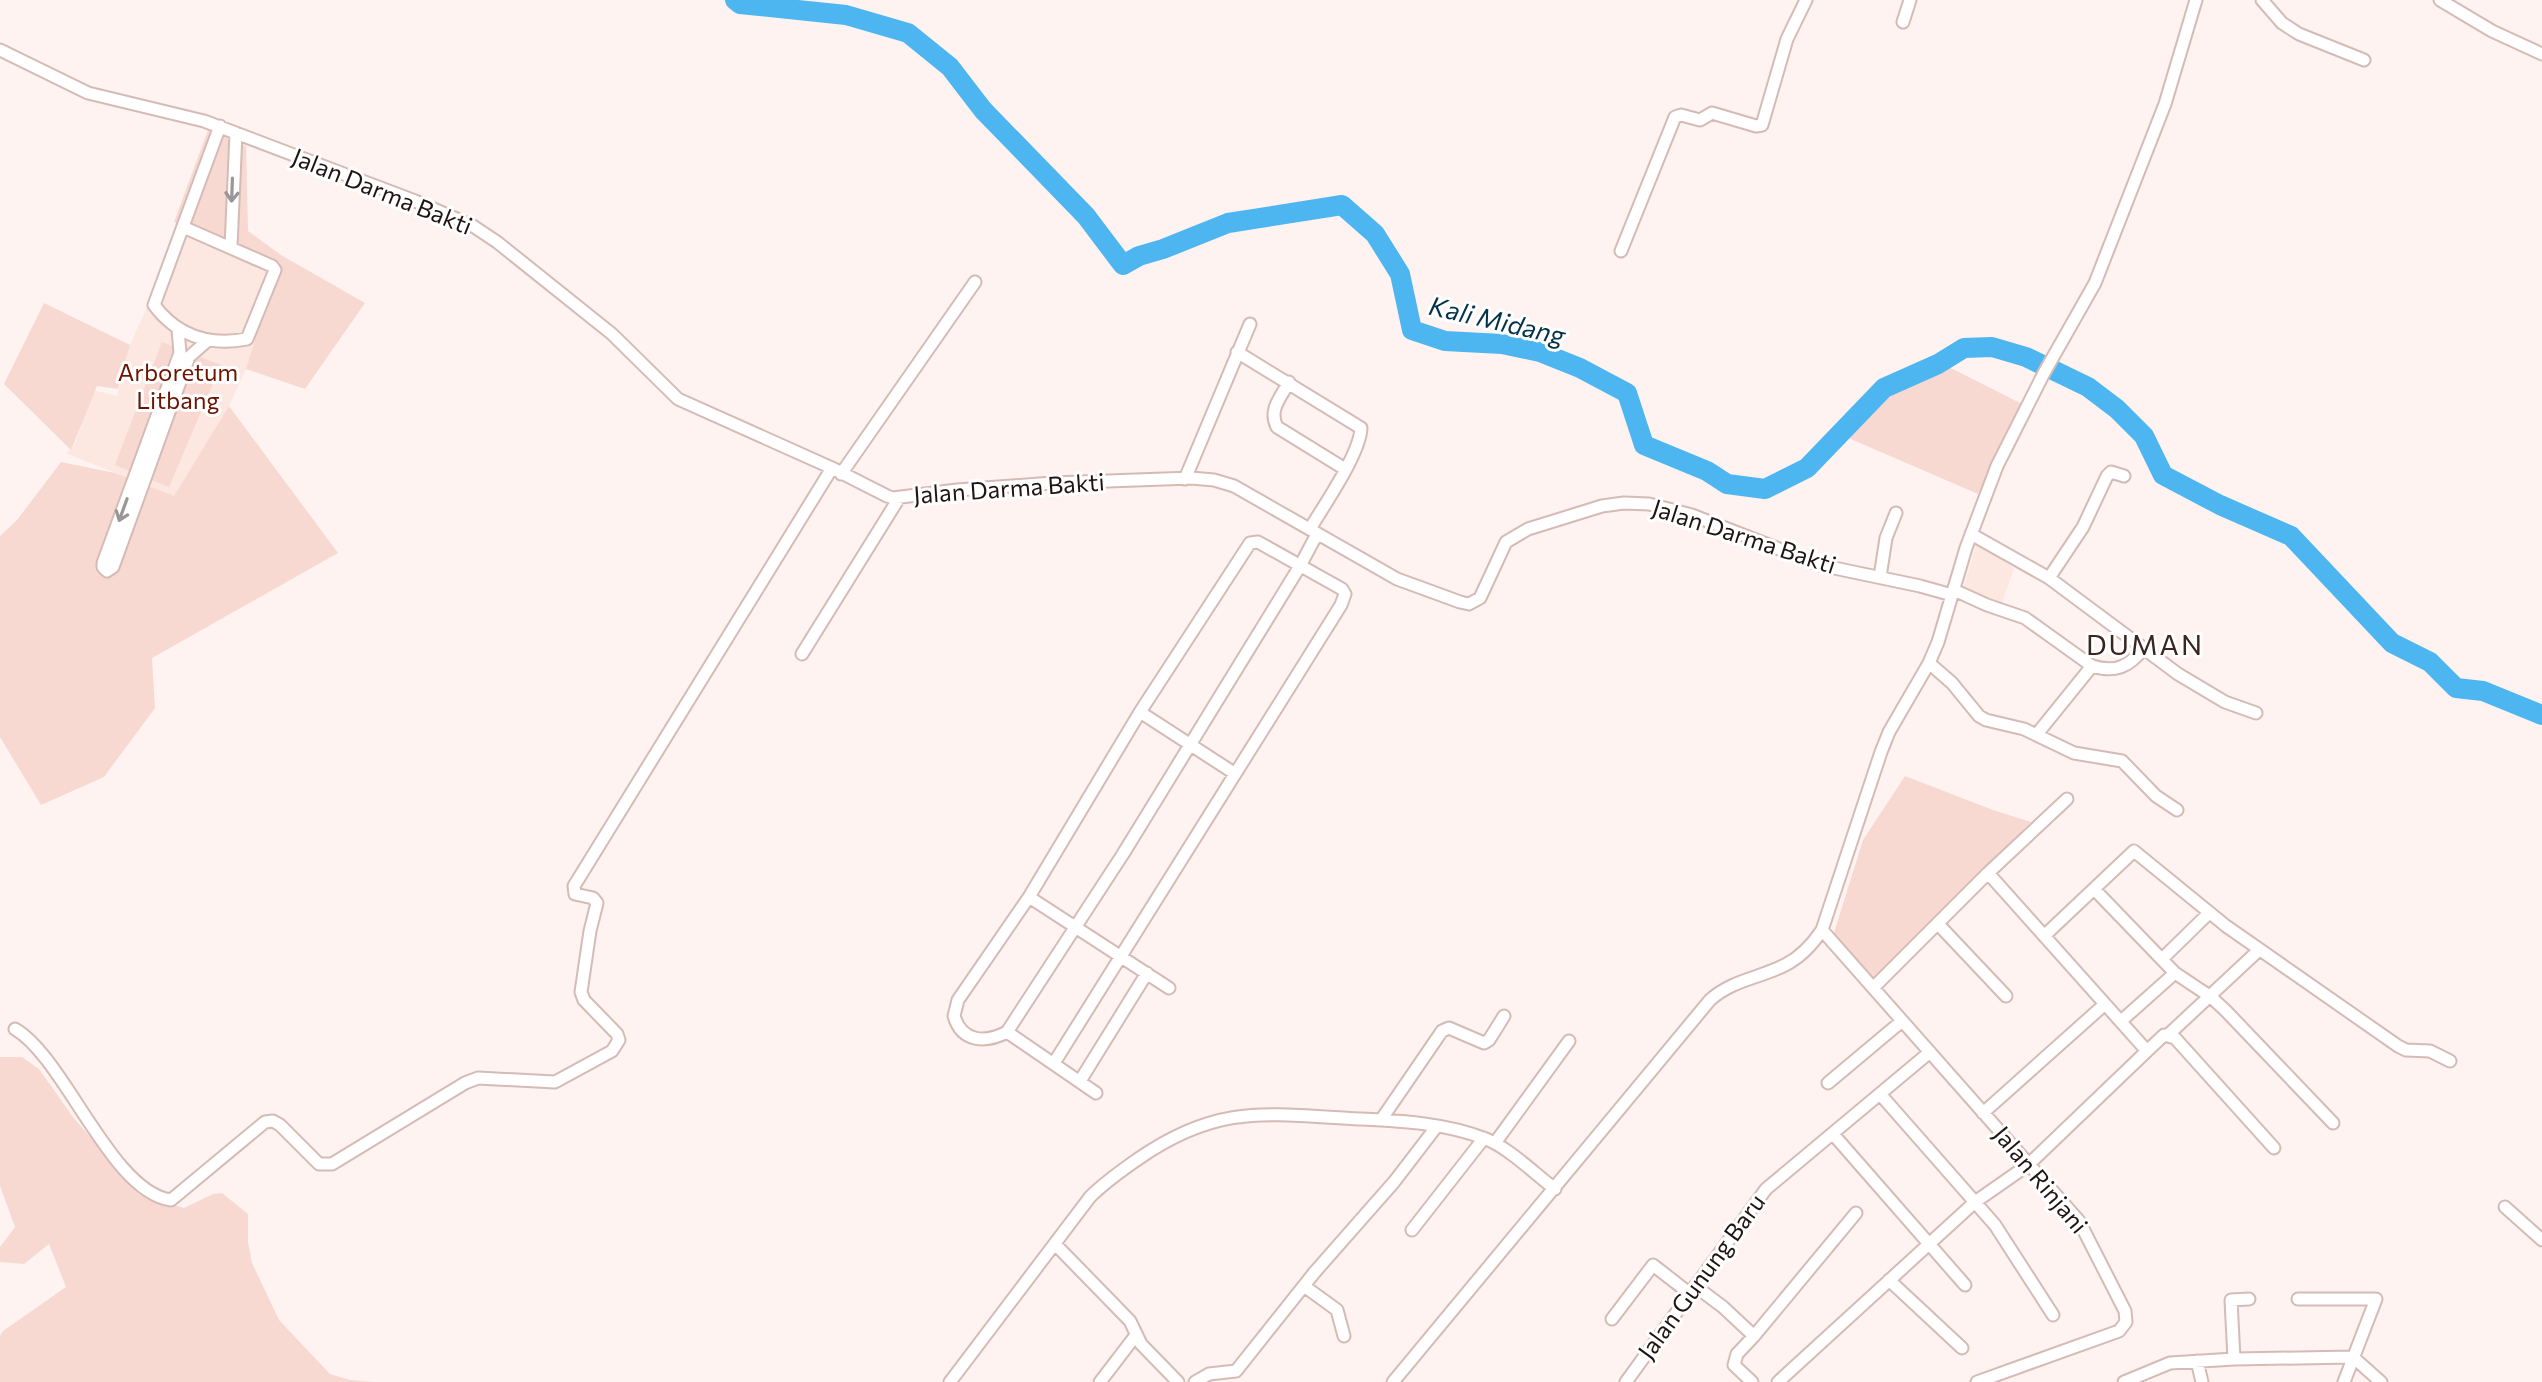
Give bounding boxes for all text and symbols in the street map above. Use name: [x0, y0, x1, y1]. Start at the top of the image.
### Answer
street label: Jalan Darma Bakti: [288, 141, 477, 240]
one-way arrow: [225, 176, 240, 203]
water label: Kali Midang: [1426, 289, 1569, 350]
park label: Arboretum Litbang: [118, 357, 238, 414]
street label: Jalan Darma Bakti: [912, 466, 1105, 509]
street label: Jalan Darma Bakti: [1649, 492, 1840, 579]
one-way arrow: [115, 497, 129, 521]
district label: DUMAN: [2086, 627, 2204, 661]
street label: Jalan Rinjani: [1988, 1119, 2094, 1239]
street label: Jalan Gunung Baru: [1631, 1188, 1770, 1364]

